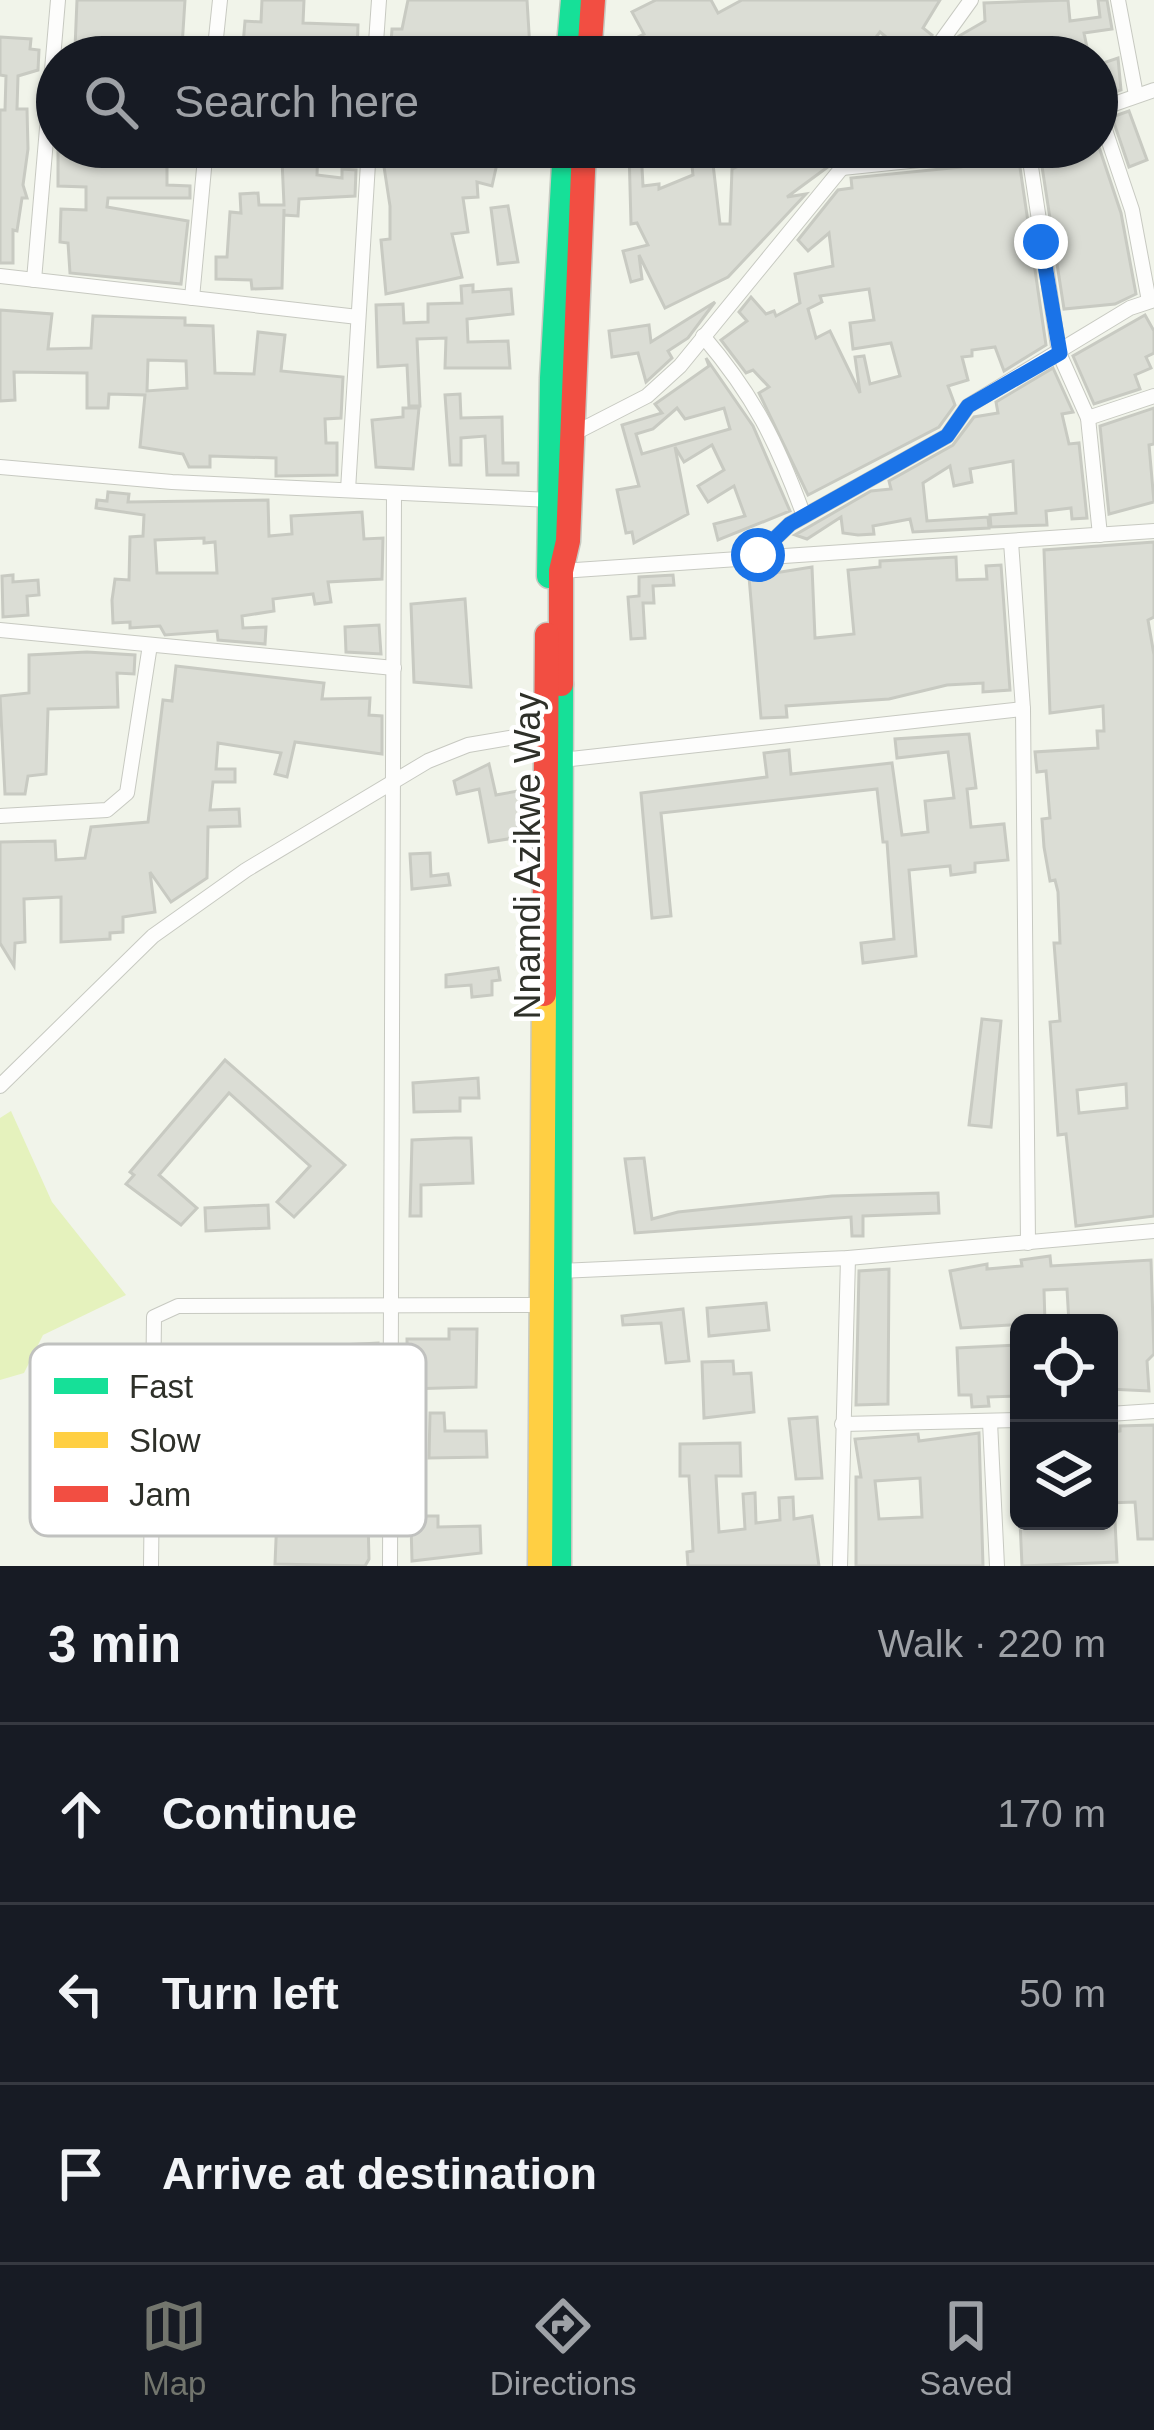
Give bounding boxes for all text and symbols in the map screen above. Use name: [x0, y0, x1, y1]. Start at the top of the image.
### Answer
search box: [36, 36, 1118, 168]
icon: search: [78, 69, 144, 135]
text: Search here: [174, 76, 419, 127]
route end: [1014, 215, 1068, 269]
route start: [731, 528, 785, 582]
street label: Nnamdi Azikwe Way: [507, 693, 548, 1019]
map controls: [1010, 1314, 1118, 1530]
button: locate: [1010, 1314, 1118, 1422]
legend: [30, 1344, 426, 1536]
text: Fast: [129, 1368, 193, 1405]
text: Slow: [129, 1422, 201, 1459]
button: layers: [1010, 1422, 1118, 1530]
text: Jam: [129, 1476, 191, 1513]
text: 3 min: [48, 1616, 181, 1673]
text: Walk · 220 m: [878, 1622, 1106, 1665]
icon: ahead: [48, 1781, 114, 1847]
text: Continue: [162, 1788, 357, 1839]
text: 170 m: [998, 1792, 1106, 1835]
icon: left: [48, 1961, 114, 2027]
text: Turn left: [162, 1968, 339, 2019]
text: 50 m: [1019, 1972, 1106, 2015]
icon: arrive: [48, 2141, 114, 2207]
text: Arrive at destination: [162, 2148, 597, 2199]
tab: Map: [141, 2293, 207, 2403]
tab: Directions: [490, 2293, 637, 2403]
tab: Saved: [919, 2293, 1013, 2403]

